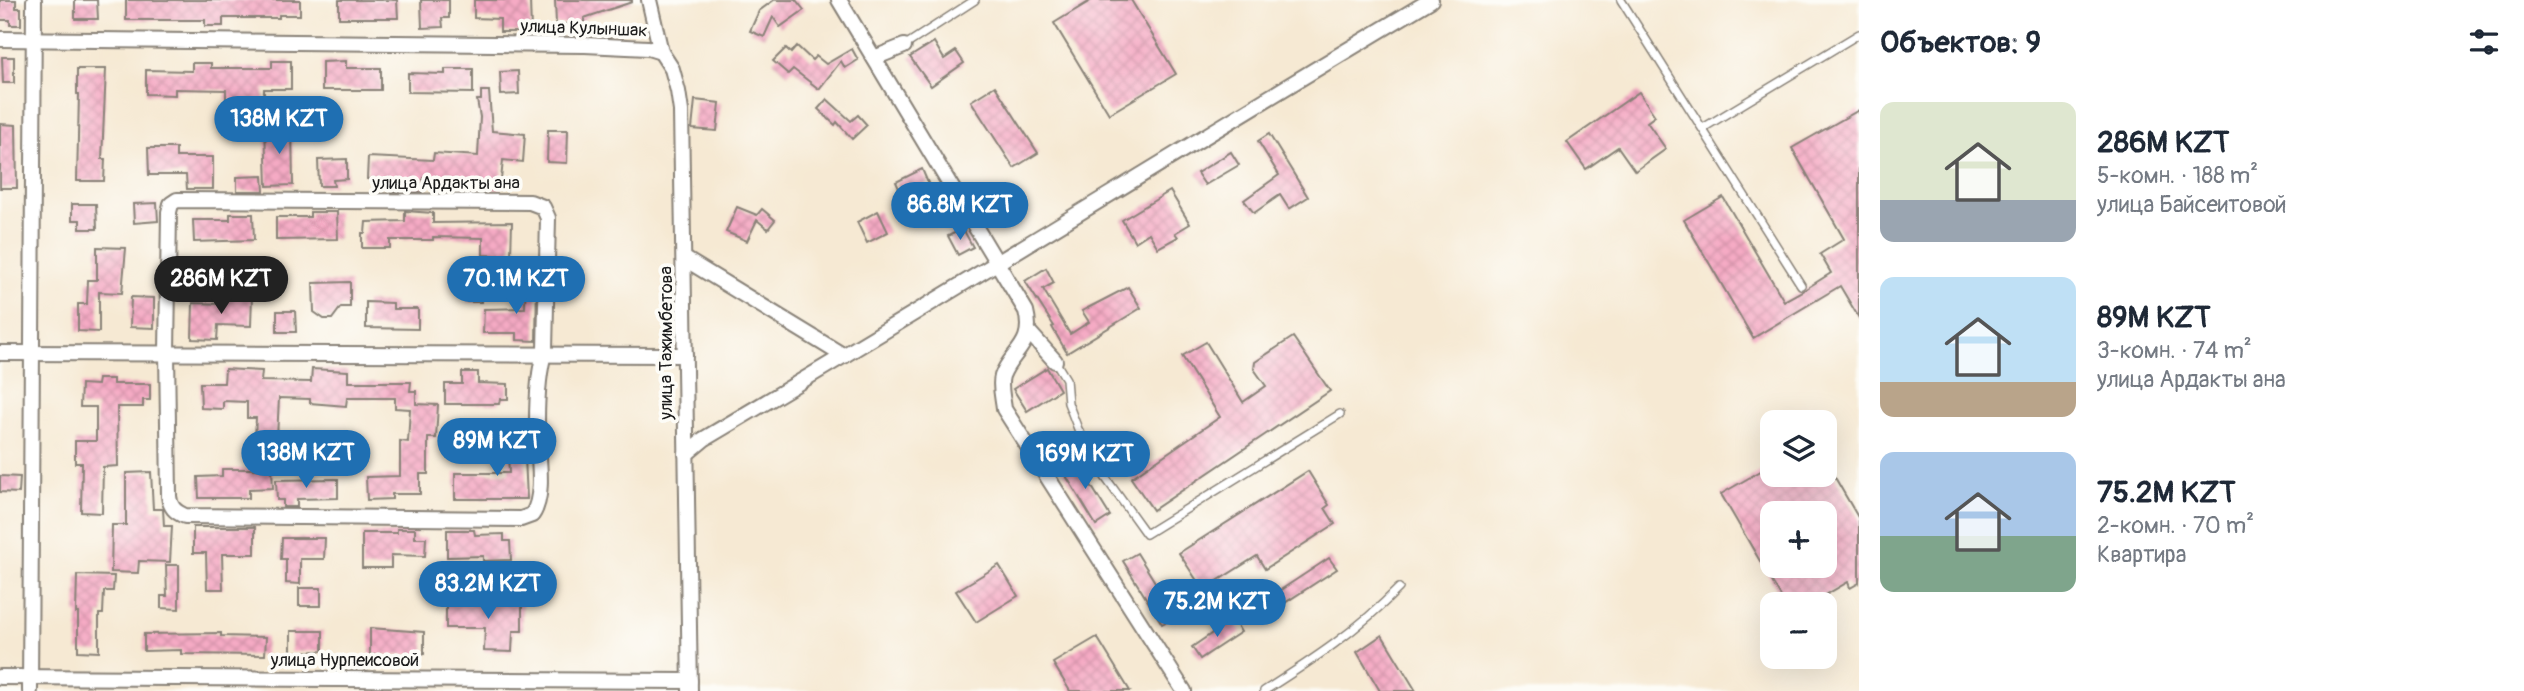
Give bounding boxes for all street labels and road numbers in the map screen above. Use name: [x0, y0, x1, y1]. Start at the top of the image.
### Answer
street label: улица Кулыншак: [519, 15, 648, 42]
street label: улица Ардакты ана: [371, 172, 520, 195]
street label: улица Тажимбетова: [655, 266, 678, 421]
street label: улица Нурпеисовой: [270, 649, 419, 672]

